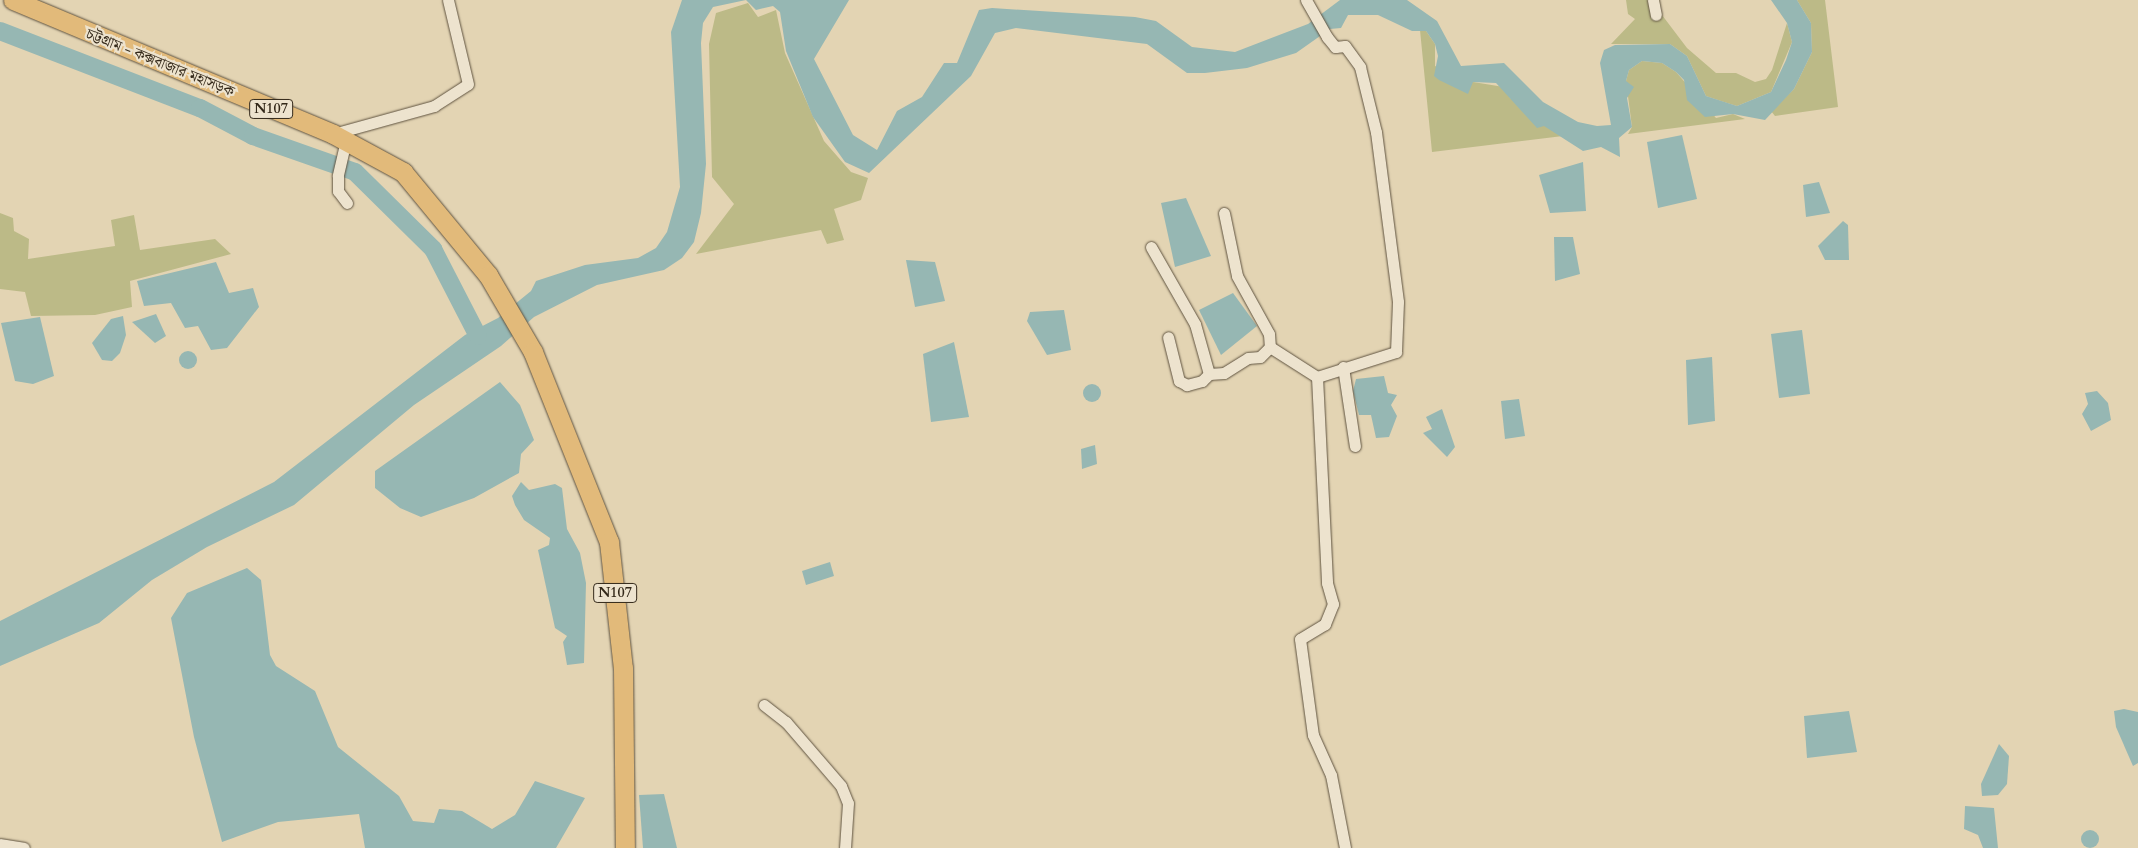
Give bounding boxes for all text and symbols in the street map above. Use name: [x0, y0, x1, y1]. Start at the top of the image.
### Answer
street label: চট্টগ্রাম - কক্সবাজার মহাসড়ক: [83, 25, 237, 101]
road number: N107: [248, 98, 294, 120]
road number: N107: [592, 582, 638, 604]

